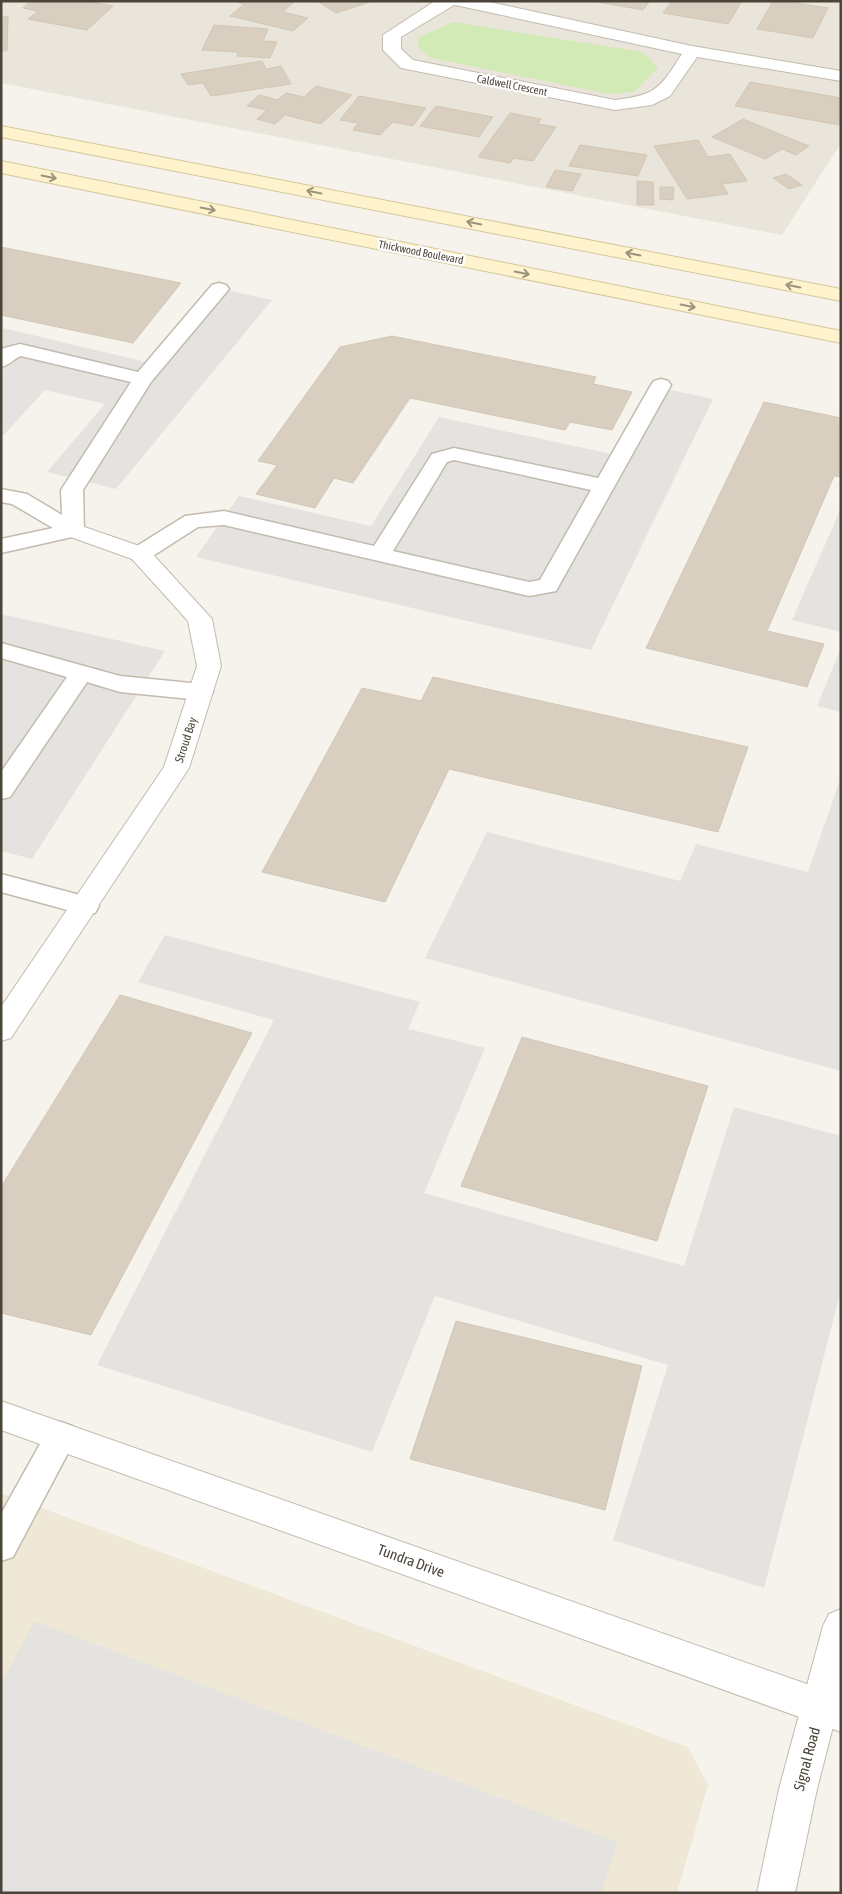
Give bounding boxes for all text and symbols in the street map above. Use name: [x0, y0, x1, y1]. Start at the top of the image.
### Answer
street label: Caldwell Crescent: [476, 72, 548, 98]
one-way arrow: [41, 173, 57, 182]
one-way arrow: [307, 187, 323, 197]
one-way arrow: [200, 205, 216, 214]
one-way arrow: [466, 218, 482, 228]
street label: Thickwood Boulevard: [377, 238, 465, 266]
one-way arrow: [626, 249, 642, 259]
one-way arrow: [514, 268, 530, 278]
one-way arrow: [785, 280, 801, 290]
one-way arrow: [680, 302, 696, 311]
street label: Stroud Bay: [172, 715, 200, 765]
street label: Tundra Drive: [375, 1541, 447, 1581]
street label: Signal Road: [790, 1725, 823, 1793]

